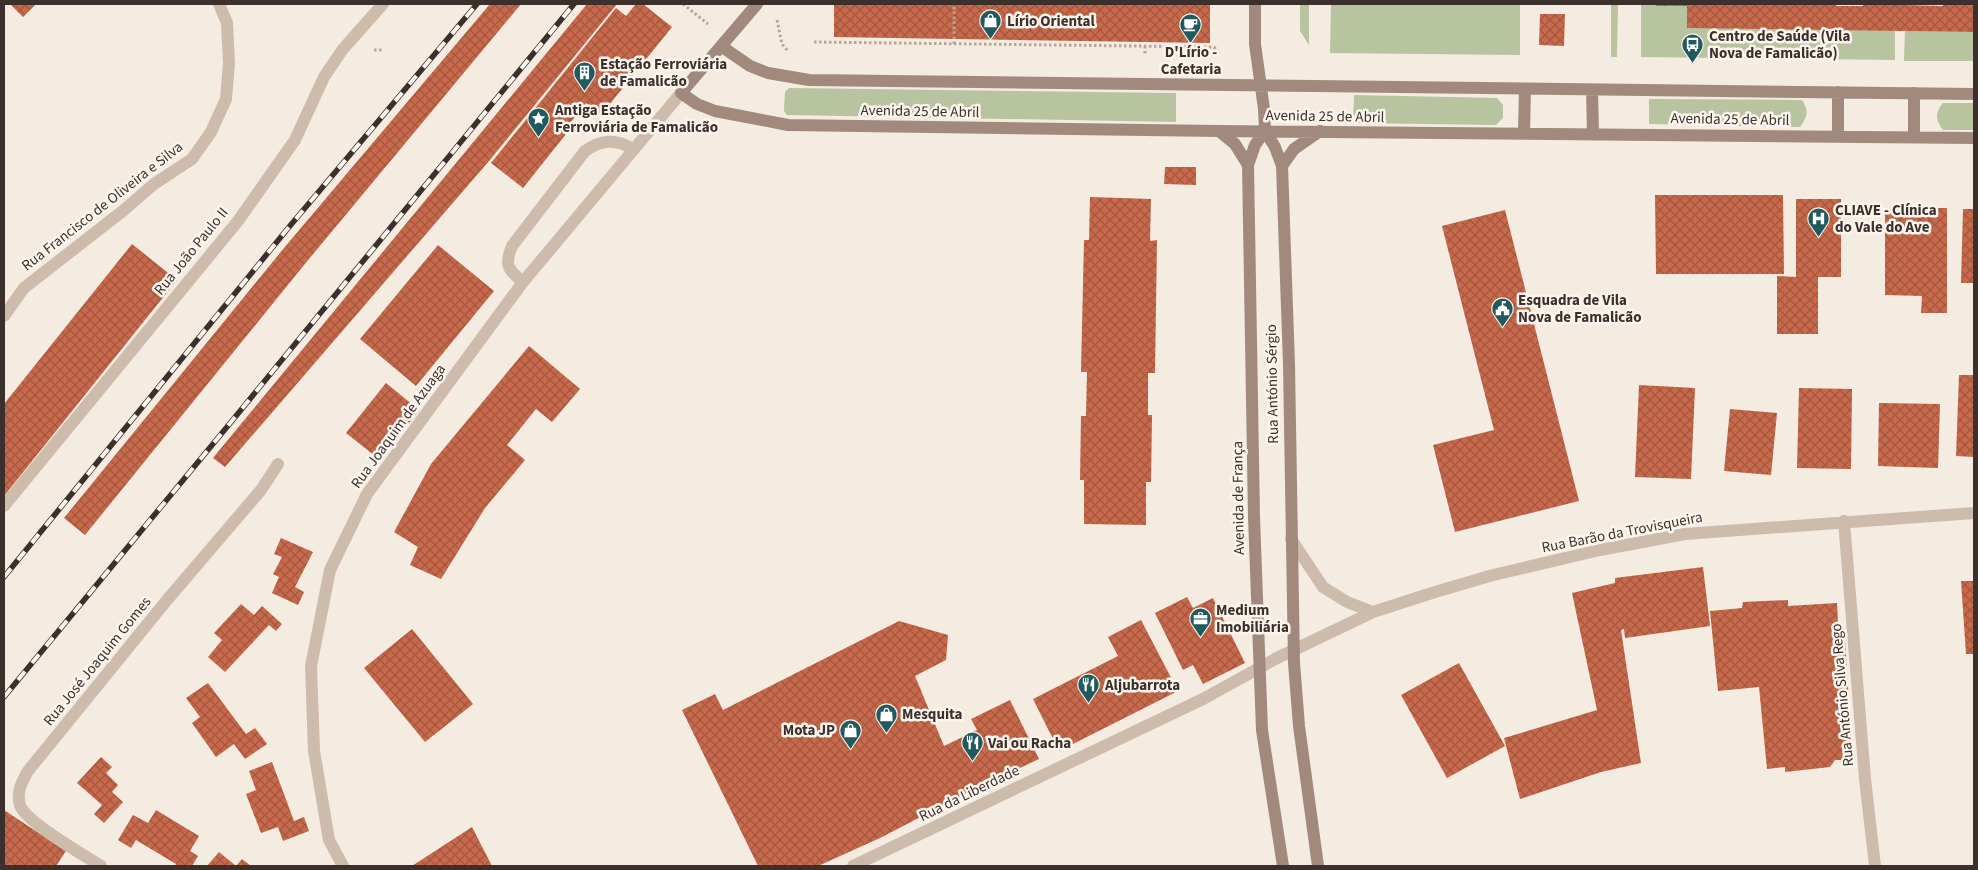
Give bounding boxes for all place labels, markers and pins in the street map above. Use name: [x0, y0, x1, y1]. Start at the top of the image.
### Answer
shop icon: Lírio Oriental: [979, 9, 1003, 40]
place label: Lírio Oriental: [1007, 11, 1095, 32]
cafe icon: D'Lírio - Cafetaria: [1179, 12, 1203, 43]
place label: Centro de Saúde (Vila Nova de Famalicão): [1709, 26, 1850, 64]
bus stop icon: Centro de Saúde (Vila Nova de Famalicão): [1681, 33, 1705, 64]
place label: D'Lírio - Cafetaria: [1161, 42, 1221, 80]
place label: Estação Ferroviária de Famalicão: [600, 54, 727, 92]
building icon: Estação Ferroviária de Famalicão: [572, 61, 596, 92]
place label: Antiga Estação Ferroviária de Famalicão: [554, 100, 718, 138]
place icon: Antiga Estação Ferroviária de Famalicão: [527, 107, 551, 138]
place label: CLIAVE - Clínica do Vale do Ave: [1835, 200, 1937, 238]
hospital icon: CLIAVE - Clínica do Vale do Ave: [1807, 207, 1831, 238]
place label: Esquadra de Vila Nova de Famalicão: [1518, 290, 1641, 328]
public building icon: Esquadra de Vila Nova de Famalicão: [1490, 297, 1514, 328]
place label: Medium Imobiliária: [1216, 600, 1289, 638]
office icon: Medium Imobiliária: [1188, 607, 1212, 638]
restaurant icon: Aljubarrota: [1077, 673, 1101, 704]
place label: Aljubarrota: [1104, 675, 1180, 696]
shop icon: Mesquita: [874, 702, 898, 733]
place label: Mesquita: [902, 704, 963, 725]
shop icon: Mota JP: [839, 718, 863, 749]
place label: Mota JP: [783, 720, 835, 741]
restaurant icon: Vai ou Racha: [960, 731, 984, 762]
place label: Vai ou Racha: [987, 733, 1071, 754]

